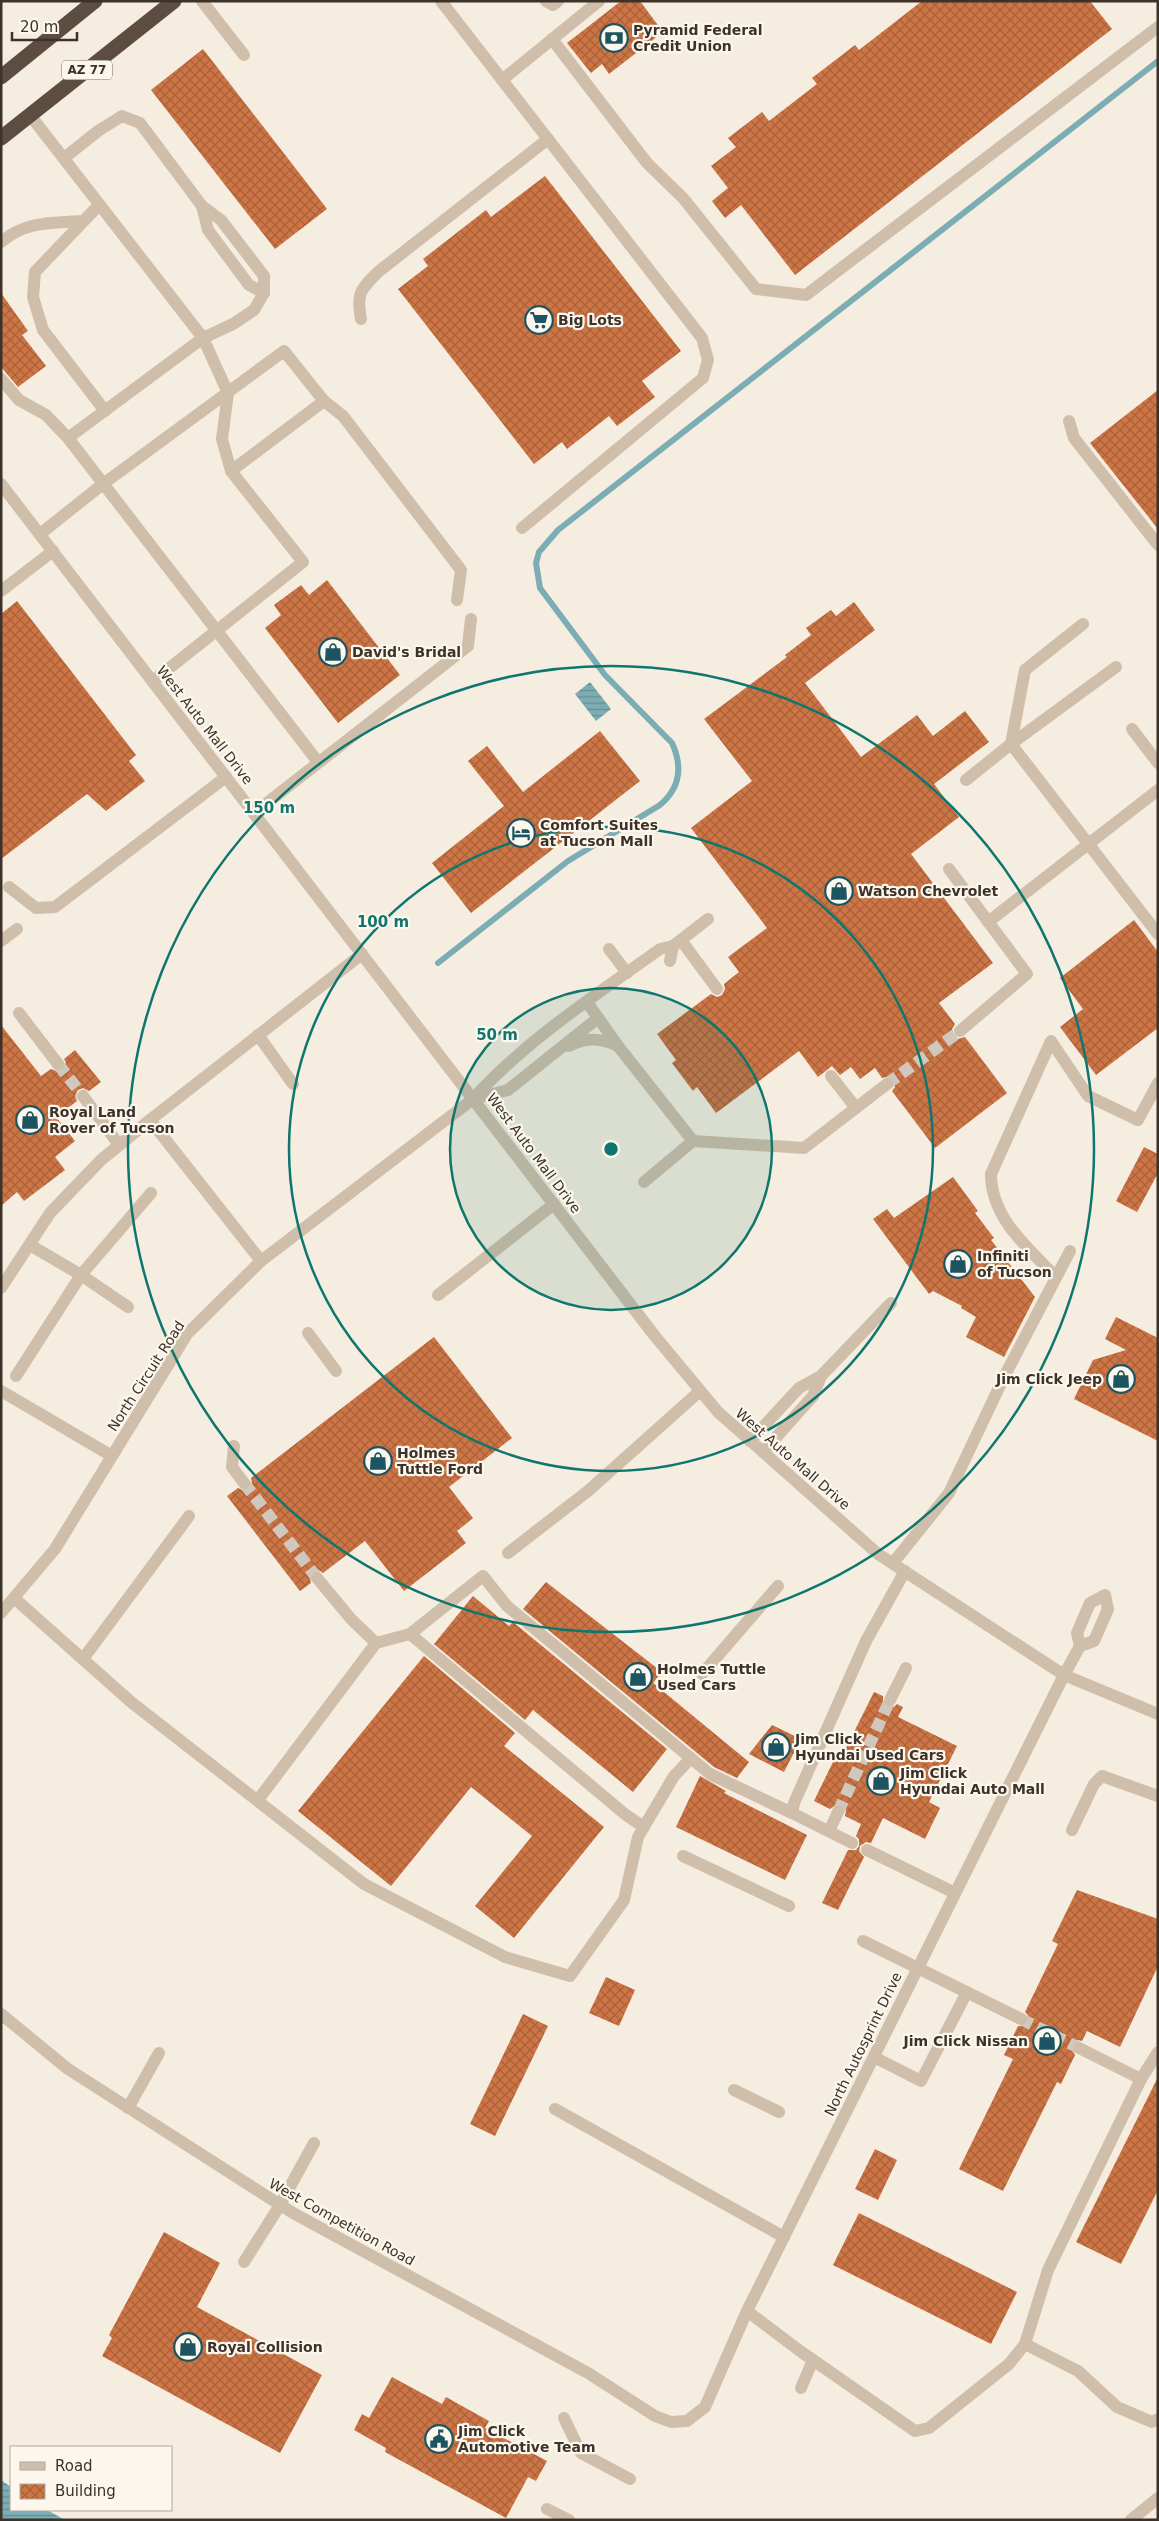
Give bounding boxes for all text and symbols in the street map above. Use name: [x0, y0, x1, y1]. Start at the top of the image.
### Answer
scale bar: [12, 10, 78, 42]
text: 20 m: [20, 18, 58, 36]
place label: Pyramid Federal Credit Union: [633, 22, 762, 54]
bank icon: Pyramid Federal Credit Union: [599, 23, 629, 53]
road number: AZ 77: [62, 60, 112, 80]
supermarket icon: Big Lots: [524, 305, 554, 335]
place label: Big Lots: [558, 312, 622, 328]
shop icon: David's Bridal: [318, 637, 348, 667]
place label: David's Bridal: [352, 644, 461, 660]
street label: West Auto Mall Drive: [154, 663, 256, 787]
text: 150 m: [243, 799, 295, 817]
place label: Comfort Suites at Tucson Mall: [540, 817, 658, 849]
hotel icon: Comfort Suites at Tucson Mall: [506, 818, 536, 848]
shop icon: Watson Chevrolet: [824, 876, 854, 906]
place label: Watson Chevrolet: [858, 883, 999, 899]
text: 100 m: [357, 913, 409, 931]
text: 50 m: [476, 1026, 518, 1044]
street label: West Auto Mall Drive: [484, 1090, 584, 1216]
place label: Royal Land Rover of Tucson: [49, 1104, 175, 1136]
shop icon: Royal Land Rover of Tucson: [15, 1105, 45, 1135]
centre of rings: [602, 1140, 620, 1158]
place label: Infiniti of Tucson: [977, 1248, 1052, 1280]
shop icon: Infiniti of Tucson: [943, 1249, 973, 1279]
street label: North Circuit Road: [104, 1318, 188, 1434]
shop icon: Jim Click Jeep: [1106, 1364, 1136, 1394]
place label: Jim Click Jeep: [995, 1371, 1102, 1387]
street label: West Auto Mall Drive: [733, 1405, 853, 1513]
place label: Holmes Tuttle Ford: [397, 1445, 483, 1477]
shop icon: Holmes Tuttle Ford: [363, 1446, 393, 1476]
place label: Holmes Tuttle Used Cars: [657, 1661, 766, 1693]
shop icon: Holmes Tuttle Used Cars: [623, 1662, 653, 1692]
place label: Jim Click Hyundai Used Cars: [794, 1731, 944, 1763]
shop icon: Jim Click Hyundai Used Cars: [761, 1732, 791, 1762]
place label: Jim Click Hyundai Auto Mall: [899, 1765, 1045, 1797]
shop icon: Jim Click Hyundai Auto Mall: [866, 1766, 896, 1796]
street label: North Autosprint Drive: [821, 1969, 905, 2119]
shop icon: Jim Click Nissan: [1032, 2026, 1062, 2056]
place label: Jim Click Nissan: [903, 2033, 1028, 2049]
street label: West Competition Road: [266, 2175, 418, 2269]
shop icon: Royal Collision: [173, 2332, 203, 2362]
place label: Royal Collision: [207, 2339, 323, 2355]
place label: Jim Click Automotive Team: [457, 2423, 596, 2455]
public building icon: Jim Click Automotive Team: [424, 2424, 454, 2454]
legend: [10, 2446, 172, 2511]
text: Road: [55, 2457, 93, 2475]
text: Building: [55, 2482, 116, 2500]

